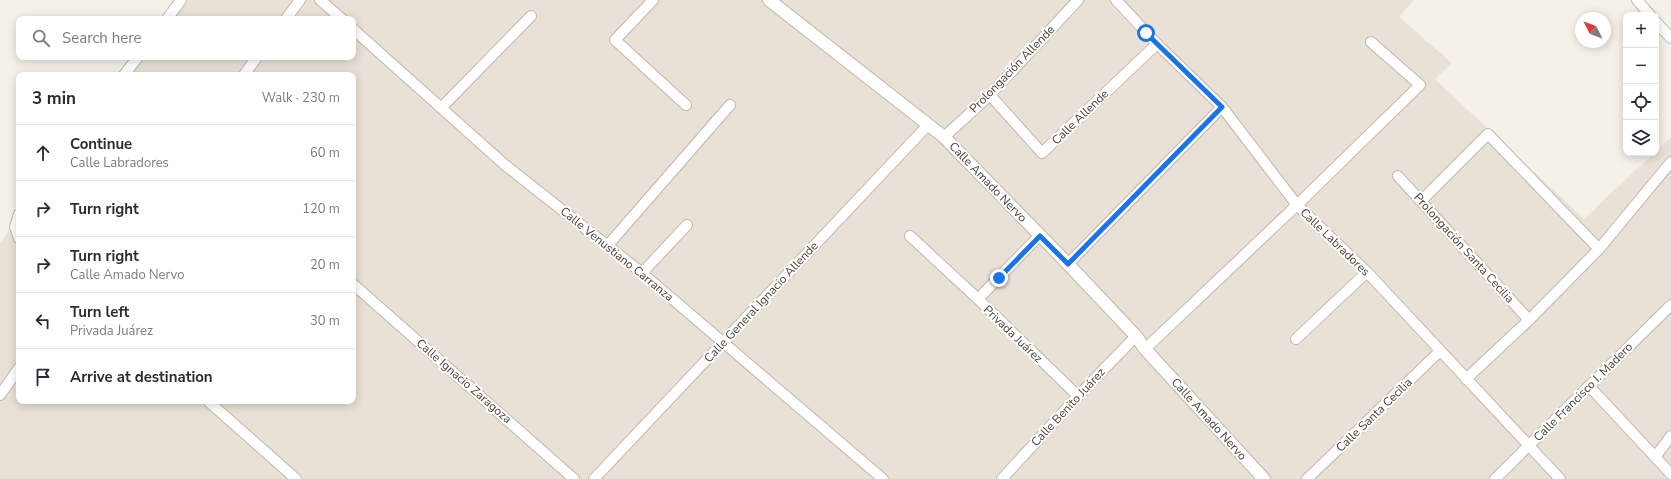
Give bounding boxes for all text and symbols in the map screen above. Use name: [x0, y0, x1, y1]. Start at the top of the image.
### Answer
north arrow: [1575, 12, 1611, 48]
map controls: [1623, 12, 1659, 156]
button: +: [1623, 12, 1659, 48]
search box: [16, 16, 356, 60]
street label: Prolongación Allende: [966, 22, 1058, 116]
route start: [1137, 24, 1155, 42]
icon: search: [30, 27, 52, 49]
text: Search here: [62, 28, 142, 48]
button: −: [1623, 48, 1659, 84]
button: locate: [1623, 84, 1659, 120]
street label: Calle Allende: [1048, 86, 1112, 148]
text: 3 min: [32, 87, 76, 110]
text: Walk · 230 m: [262, 89, 340, 107]
button: layers: [1623, 120, 1659, 156]
text: Continue: [70, 134, 132, 154]
street label: Calle Amado Nervo: [946, 138, 1031, 226]
icon: ahead: [32, 142, 54, 164]
text: 60 m: [310, 144, 340, 162]
text: Calle Labradores: [70, 154, 169, 172]
street label: Prolongación Santa Cecilia: [1410, 190, 1518, 306]
icon: right: [32, 198, 54, 220]
text: Turn right: [70, 199, 139, 219]
text: 120 m: [302, 200, 340, 218]
street label: Calle Venustiano Carranza: [557, 203, 677, 305]
street label: Calle Labradores: [1297, 205, 1374, 280]
street label: Calle General Ignacio Allende: [701, 238, 821, 366]
text: Turn right: [70, 246, 139, 266]
icon: right: [32, 254, 54, 276]
text: 20 m: [310, 256, 340, 274]
text: Calle Amado Nervo: [70, 266, 184, 284]
route end: [990, 269, 1008, 287]
text: Turn left: [70, 302, 129, 322]
street label: Privada Juárez: [980, 302, 1046, 367]
icon: left: [32, 310, 54, 332]
text: 30 m: [310, 312, 340, 330]
text: Privada Juárez: [70, 322, 153, 340]
street label: Calle Ignacio Zaragoza: [413, 335, 515, 427]
street label: Calle Francisco I. Madero: [1530, 339, 1636, 445]
street label: Calle Benito Juárez: [1027, 364, 1109, 450]
icon: arrive: [32, 366, 54, 388]
text: Arrive at destination: [70, 367, 213, 387]
street label: Calle Amado Nervo: [1168, 374, 1250, 464]
street label: Calle Santa Cecilia: [1332, 375, 1416, 455]

